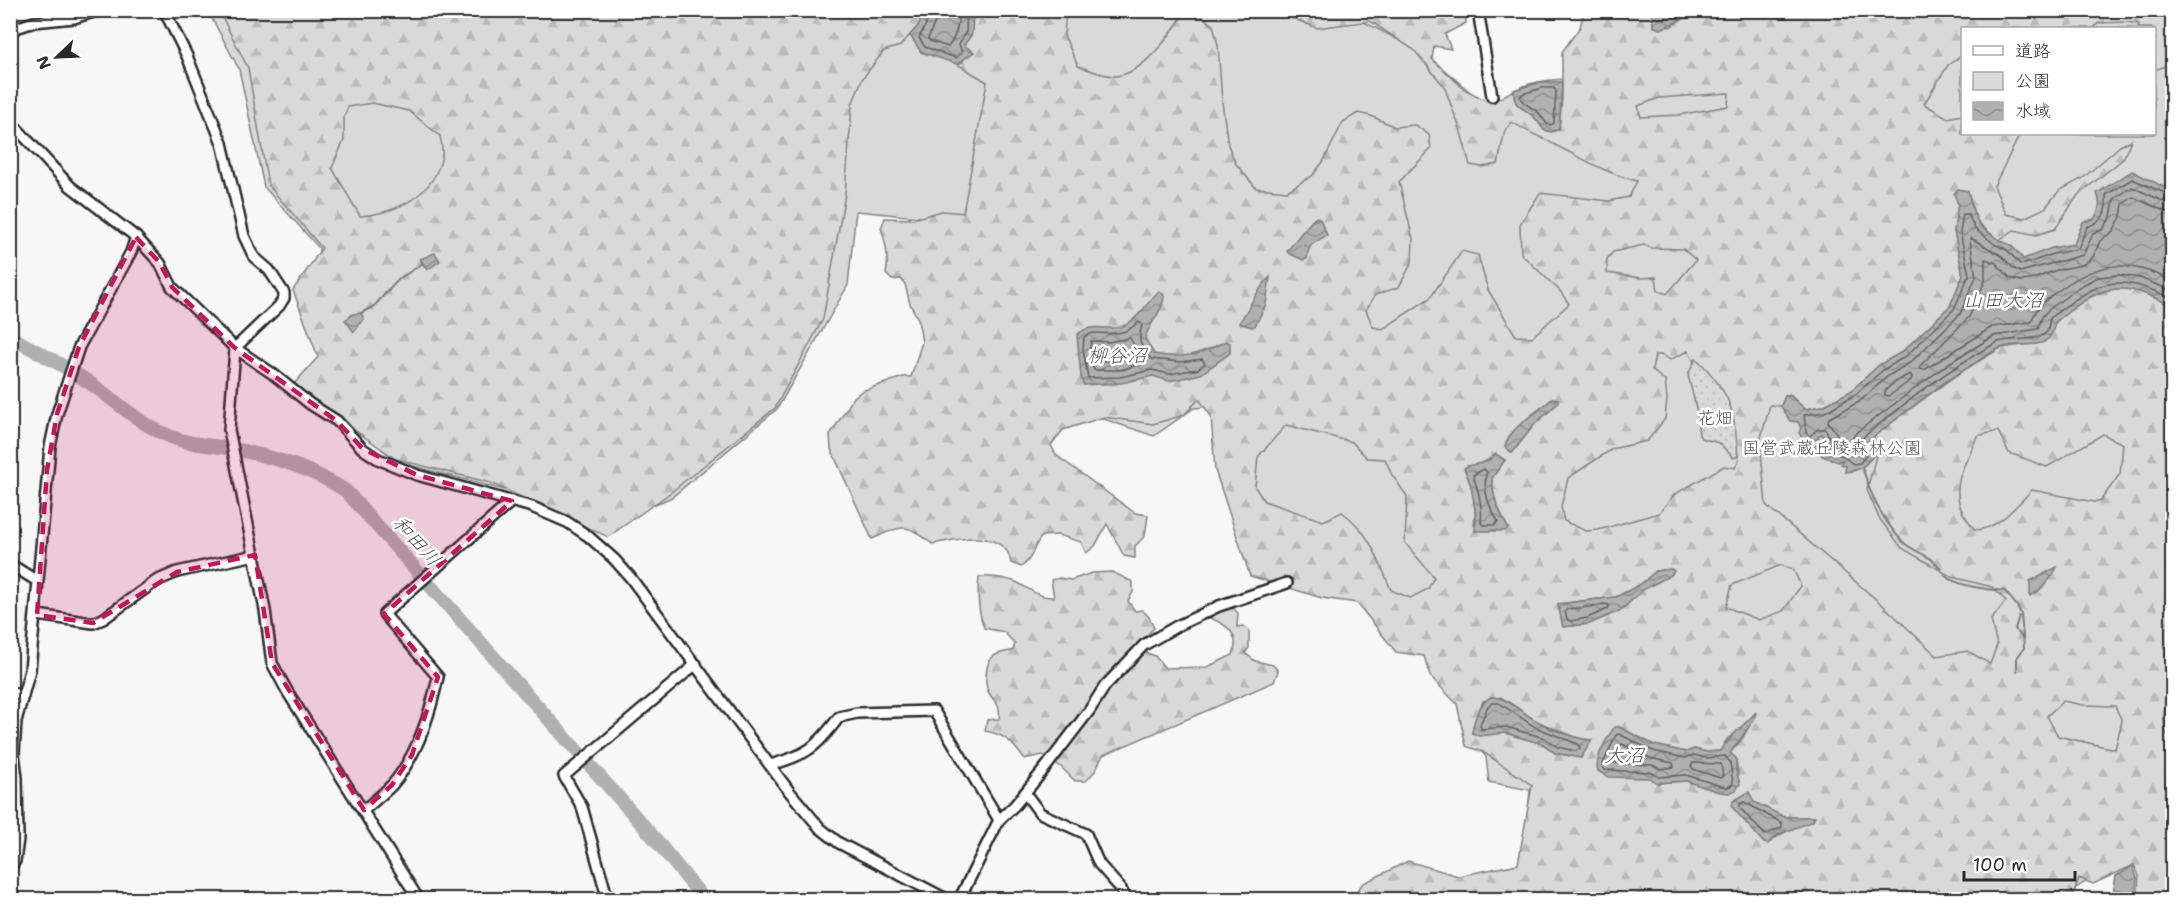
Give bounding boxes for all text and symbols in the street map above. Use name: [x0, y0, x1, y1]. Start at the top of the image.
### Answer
north arrow: [27, 27, 87, 87]
legend: [1961, 27, 2156, 135]
text: 道路: [2015, 39, 2051, 63]
text: N: [32, 53, 56, 73]
text: 公園: [2015, 69, 2051, 93]
text: 水域: [2015, 99, 2051, 123]
water label: 山田大沼: [1963, 287, 2045, 313]
water label: 柳谷沼: [1087, 342, 1149, 368]
park label: 花畑: [1697, 406, 1733, 430]
park label: 国営武蔵丘陵森林公園: [1742, 436, 1922, 460]
water label: 和田川: [387, 510, 447, 572]
water label: 大沼: [1604, 742, 1646, 768]
scale bar: [1964, 844, 2075, 882]
text: 100 m: [1973, 853, 2027, 877]

